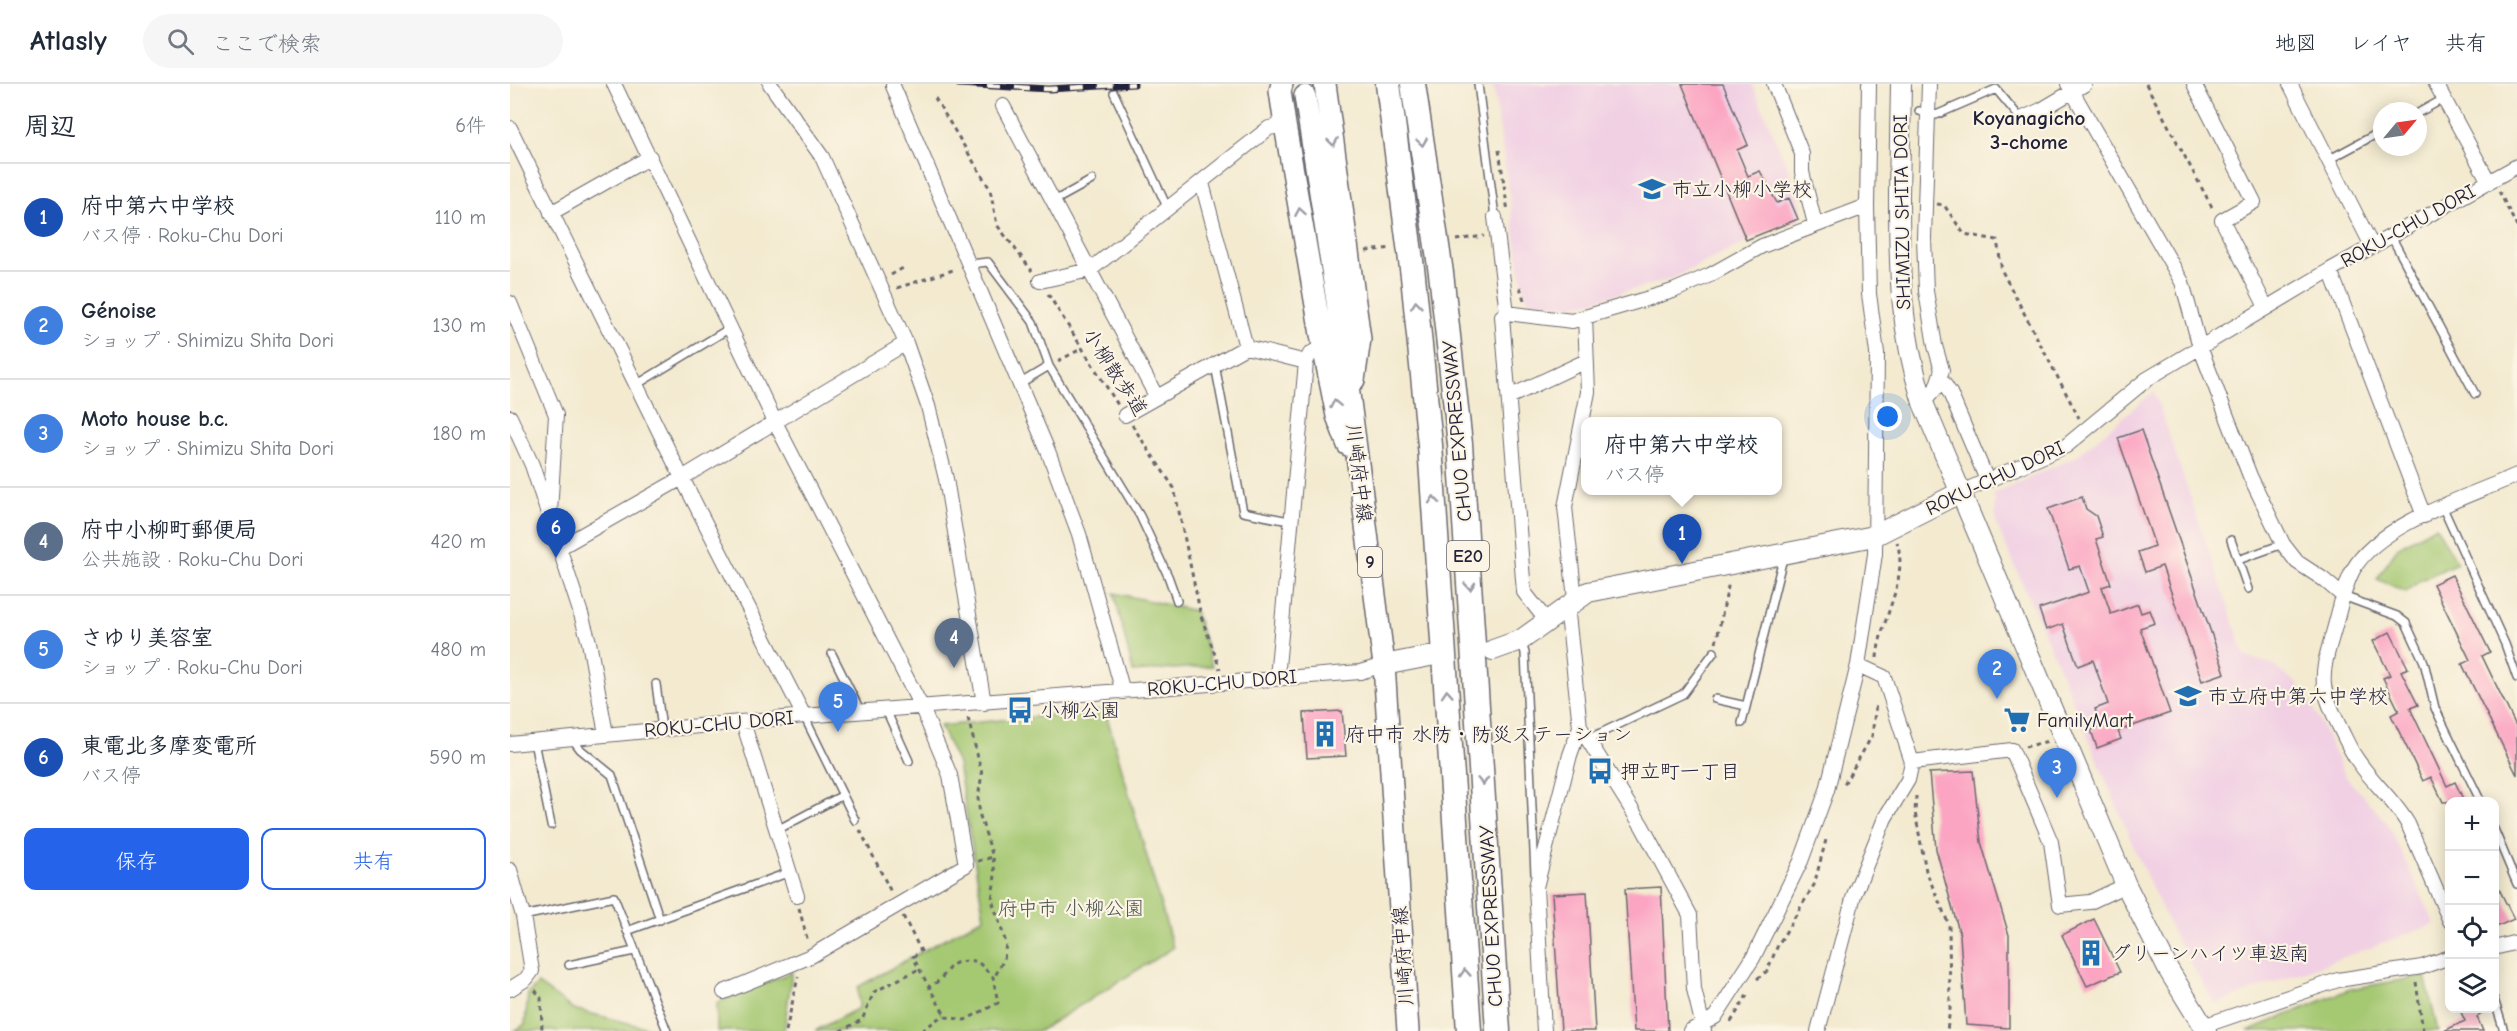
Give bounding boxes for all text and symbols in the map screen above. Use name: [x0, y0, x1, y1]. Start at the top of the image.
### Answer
search box: [143, 14, 563, 68]
text: Atlasly: [30, 25, 107, 57]
icon: search: [164, 25, 197, 58]
text: ここで検索: [212, 31, 322, 57]
text: 地図: [2275, 31, 2317, 55]
text: レイヤ: [2350, 31, 2412, 55]
text: 共有: [2445, 31, 2487, 55]
north arrow: [2373, 102, 2427, 156]
district label: Koyanagicho 3-chome: [1973, 106, 2086, 154]
text: 周辺: [24, 112, 76, 142]
text: 6件: [455, 114, 486, 137]
street label: SHIMIZU SHITA DORI: [1889, 114, 1915, 310]
one-way arrow: [1327, 137, 1339, 146]
one-way arrow: [1415, 137, 1427, 146]
school or university icon: 市立小柳小学校: [1637, 174, 1667, 204]
place label: 市立小柳小学校: [1672, 178, 1812, 201]
street label: ROKU-CHU DORI: [2337, 179, 2479, 272]
text: 府中第六中学校: [81, 193, 235, 219]
text: 1: [40, 206, 47, 229]
text: 110 m: [435, 206, 486, 229]
one-way arrow: [1294, 208, 1307, 218]
text: バス停 · Roku-Chu Dori: [81, 224, 284, 247]
text: Génoise: [81, 298, 156, 324]
one-way arrow: [1410, 301, 1423, 310]
text: 2: [39, 314, 48, 337]
text: 130 m: [433, 314, 486, 337]
street label: 小柳散歩道: [1078, 324, 1152, 420]
text: ショップ · Shimizu Shita Dori: [81, 329, 334, 352]
street label: CHUO EXPRESSWAY: [1438, 339, 1476, 523]
one-way arrow: [1329, 399, 1342, 409]
your location: [1873, 402, 1902, 431]
text: Moto house b.c.: [81, 406, 228, 432]
popup: [1581, 417, 1782, 495]
text: 3: [39, 422, 48, 445]
text: 180 m: [432, 422, 486, 445]
street label: 川崎府中線: [1341, 422, 1377, 524]
text: 府中第六中学校: [1604, 432, 1759, 458]
street label: ROKU-CHU DORI: [1922, 436, 2068, 520]
text: ショップ · Shimizu Shita Dori: [81, 437, 334, 460]
text: バス停: [1604, 463, 1664, 486]
one-way arrow: [1428, 495, 1441, 504]
pin: 6: [536, 508, 576, 558]
pin: 1: [1662, 514, 1702, 564]
text: 府中小柳町郵便局: [81, 517, 257, 543]
text: 4: [39, 530, 48, 553]
text: 420 m: [430, 530, 486, 553]
road number: E20: [1447, 541, 1489, 571]
road number: 9: [1358, 547, 1382, 577]
text: 公共施設 · Roku-Chu Dori: [81, 548, 304, 571]
one-way arrow: [1463, 582, 1476, 591]
pin: 4: [934, 618, 974, 668]
text: さゆり美容室: [81, 625, 213, 651]
text: 5: [38, 638, 49, 661]
text: 480 m: [431, 638, 486, 661]
pin: 2: [1978, 650, 2016, 699]
text: ショップ · Roku-Chu Dori: [81, 656, 303, 679]
street label: ROKU-CHU DORI: [1146, 665, 1298, 701]
school or university icon: 市立府中第六中学校: [2173, 681, 2203, 711]
pin: 5: [818, 682, 858, 732]
place label: 市立府中第六中学校: [2208, 685, 2388, 708]
one-way arrow: [1441, 690, 1454, 699]
bus stop icon: 小柳公園: [1005, 695, 1035, 725]
place label: 小柳公園: [1040, 699, 1120, 722]
supermarket icon: FamilyMart: [2002, 705, 2032, 735]
street label: ROKU-CHU DORI: [643, 706, 795, 742]
place label: FamilyMart: [2037, 709, 2134, 732]
building icon: 府中市 水防・防災ステーション: [1310, 719, 1340, 749]
place label: 府中市 水防・防災ステーション: [1345, 723, 1632, 746]
text: 東電北多摩変電所: [81, 733, 257, 759]
text: 6: [38, 746, 49, 769]
text: 590 m: [429, 746, 486, 769]
pin: 3: [2038, 748, 2076, 798]
bus stop icon: 押立町一丁目: [1585, 756, 1615, 786]
place label: 押立町一丁目: [1620, 760, 1740, 783]
text: バス停: [81, 764, 141, 787]
one-way arrow: [1477, 776, 1490, 785]
map controls: [2445, 797, 2499, 1013]
button: +: [2445, 797, 2499, 851]
street label: CHUO EXPRESSWAY: [1475, 825, 1507, 1007]
button: 保存: [24, 828, 249, 890]
button: 共有: [261, 828, 486, 890]
button: −: [2445, 851, 2499, 905]
park label: 府中市 小柳公園: [998, 897, 1144, 920]
street label: 川崎府中線: [1388, 905, 1418, 1007]
button: locate: [2445, 905, 2499, 959]
building icon: グリーンハイツ車返南: [2076, 938, 2106, 968]
place label: グリーンハイツ車返南: [2111, 942, 2309, 965]
button: layers: [2445, 959, 2499, 1013]
one-way arrow: [1458, 968, 1471, 977]

